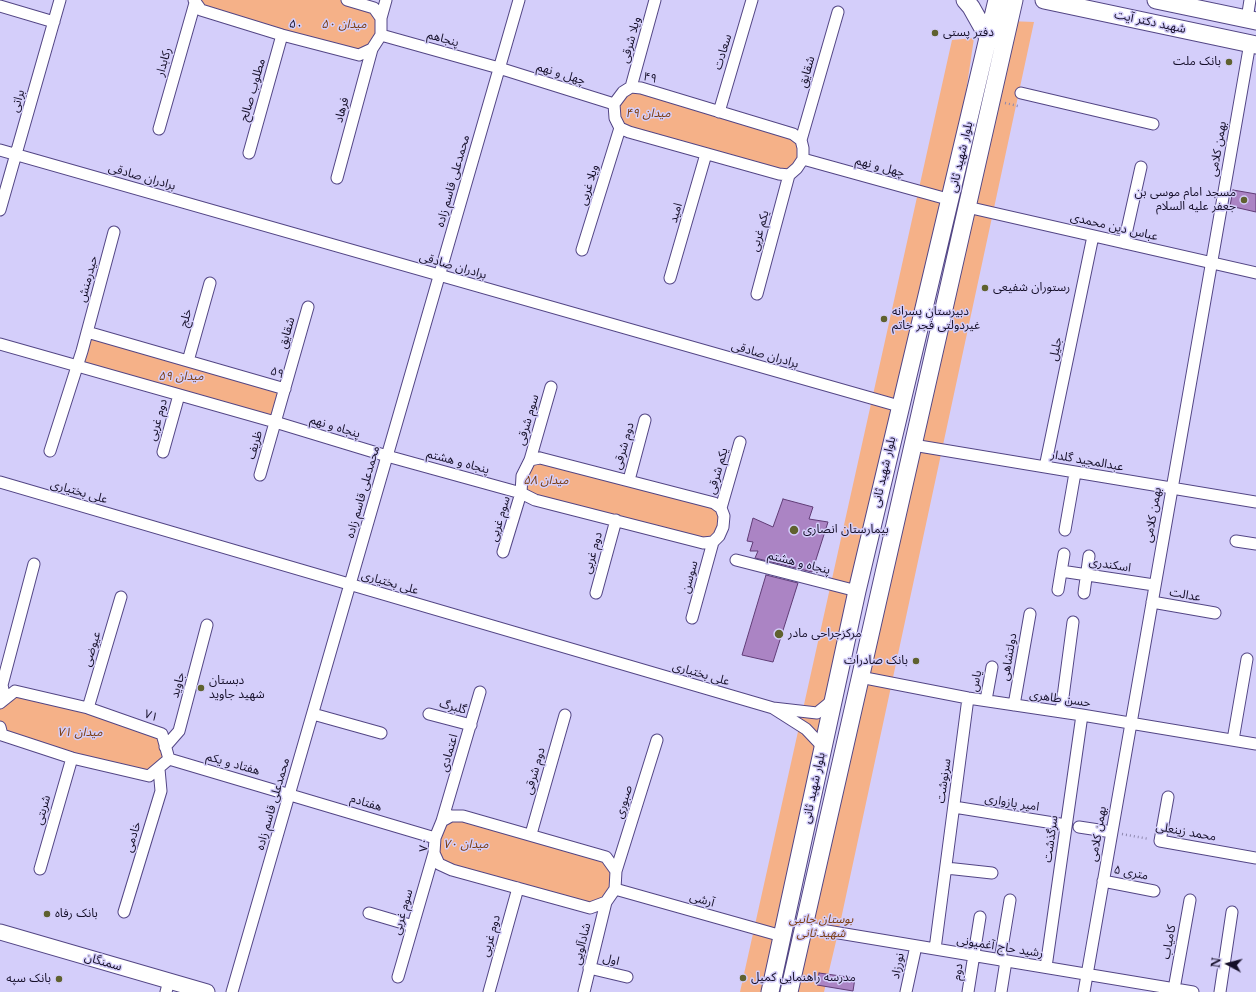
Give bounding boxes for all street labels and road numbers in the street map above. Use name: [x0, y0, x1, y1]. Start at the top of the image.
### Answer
street label: شهید دکتر آیت: [1113, 7, 1187, 37]
street label: ویلا شرقی: [618, 15, 644, 65]
street label: ۵۰: [288, 16, 304, 34]
street label: پنجاهم: [425, 28, 461, 50]
street label: سعادت: [711, 32, 735, 72]
street label: رکابدار: [153, 46, 175, 78]
street label: شقایق: [796, 55, 818, 89]
street label: مطلوب صالح: [237, 57, 269, 123]
street label: چهل و نهم: [535, 60, 587, 88]
street label: ۴۹: [642, 69, 658, 87]
street label: براتی: [8, 88, 28, 114]
street label: فرهاد: [332, 96, 352, 124]
street label: بلوار شهید ثانی: [946, 120, 976, 194]
street label: بهمن کلامی: [1206, 120, 1230, 178]
street label: محمدعلی قاسم زاده: [433, 133, 473, 229]
street label: چهل و نهم: [854, 154, 906, 180]
street label: برادران صادقی: [107, 161, 177, 193]
street label: ویلا غربی: [576, 163, 602, 207]
street label: امید: [666, 201, 686, 225]
street label: یکم غربی: [748, 209, 772, 253]
street label: عباس دین محمدی: [1069, 210, 1159, 244]
street label: برادران صادقی: [418, 250, 488, 282]
street label: حیدرمنش: [75, 254, 101, 304]
street label: خلج: [177, 307, 195, 329]
street label: شقایق: [276, 316, 298, 350]
street label: جلیل: [1046, 336, 1066, 362]
street label: برادران صادقی: [730, 339, 800, 371]
street label: ۵۹: [268, 364, 286, 382]
street label: سوم شرقی: [514, 393, 542, 447]
street label: دوم غربی: [145, 397, 171, 443]
street label: پنجاه و نهم: [308, 413, 362, 441]
street label: دوم شرقی: [610, 421, 638, 471]
street label: ظریف: [244, 429, 266, 461]
street label: بلوار شهید ثانی: [869, 435, 899, 509]
street label: محمدعلی قاسم زاده: [343, 444, 383, 540]
street label: یکم شرقی: [704, 446, 732, 496]
street label: پنجاه و هشتم: [425, 447, 491, 477]
street label: عبدالمجید گلدار: [1050, 448, 1124, 474]
street label: علی بختیاری: [49, 477, 109, 507]
street label: بهمن کلامی: [1141, 486, 1165, 544]
street label: سوم غربی: [486, 495, 514, 543]
street label: دوم غربی: [580, 530, 606, 576]
street label: پنجاه و هشتم: [766, 548, 832, 578]
street label: اسکندری: [1088, 555, 1132, 575]
street label: سوسن: [679, 559, 701, 595]
street label: علی بختیاری: [360, 568, 420, 598]
street label: عدالت: [1168, 585, 1202, 605]
street label: عیوضی: [80, 630, 104, 668]
street label: دولتشاهی: [998, 632, 1020, 682]
street label: علی بختیاری: [671, 659, 731, 689]
street label: یاس: [967, 669, 985, 693]
street label: جاوید: [168, 671, 188, 699]
street label: حسن طاهری: [1028, 688, 1092, 710]
street label: گلبرگ: [438, 696, 468, 718]
street label: ۷۱: [142, 707, 160, 725]
street label: اعتمادی: [437, 732, 461, 774]
street label: دوم شرقی: [521, 746, 549, 796]
street label: هفتاد و یکم: [204, 749, 262, 779]
street label: بلوار شهید ثانی: [799, 751, 829, 825]
street label: محمدعلی قاسم زاده: [253, 756, 293, 852]
street label: سرنوشت: [934, 758, 954, 804]
street label: صبوری: [612, 784, 636, 820]
street label: هفتادم: [348, 791, 384, 815]
street label: امیر پازواری: [984, 792, 1040, 814]
street label: شربتی: [32, 793, 54, 827]
street label: بهمن کلامی: [1086, 805, 1110, 863]
street label: سرگذشت: [1041, 814, 1061, 864]
street label: خادمی: [122, 820, 144, 854]
street label: محمد زینعلی: [1155, 820, 1217, 844]
street label: ۷۰: [417, 838, 431, 852]
street label: ۵ متری: [1112, 863, 1150, 883]
street label: سوم غربی: [390, 888, 416, 936]
street label: آرشی: [688, 890, 716, 910]
street label: دوم غربی: [478, 913, 504, 959]
street label: شادآلویی: [570, 922, 594, 966]
street label: کامیاب: [1159, 924, 1179, 960]
street label: رشید حاج آغمیونی: [956, 933, 1044, 961]
street label: سمنگان: [83, 950, 123, 974]
street label: اول: [601, 951, 621, 969]
street label: نورزاد: [888, 952, 908, 980]
street label: دوم: [950, 963, 966, 981]

